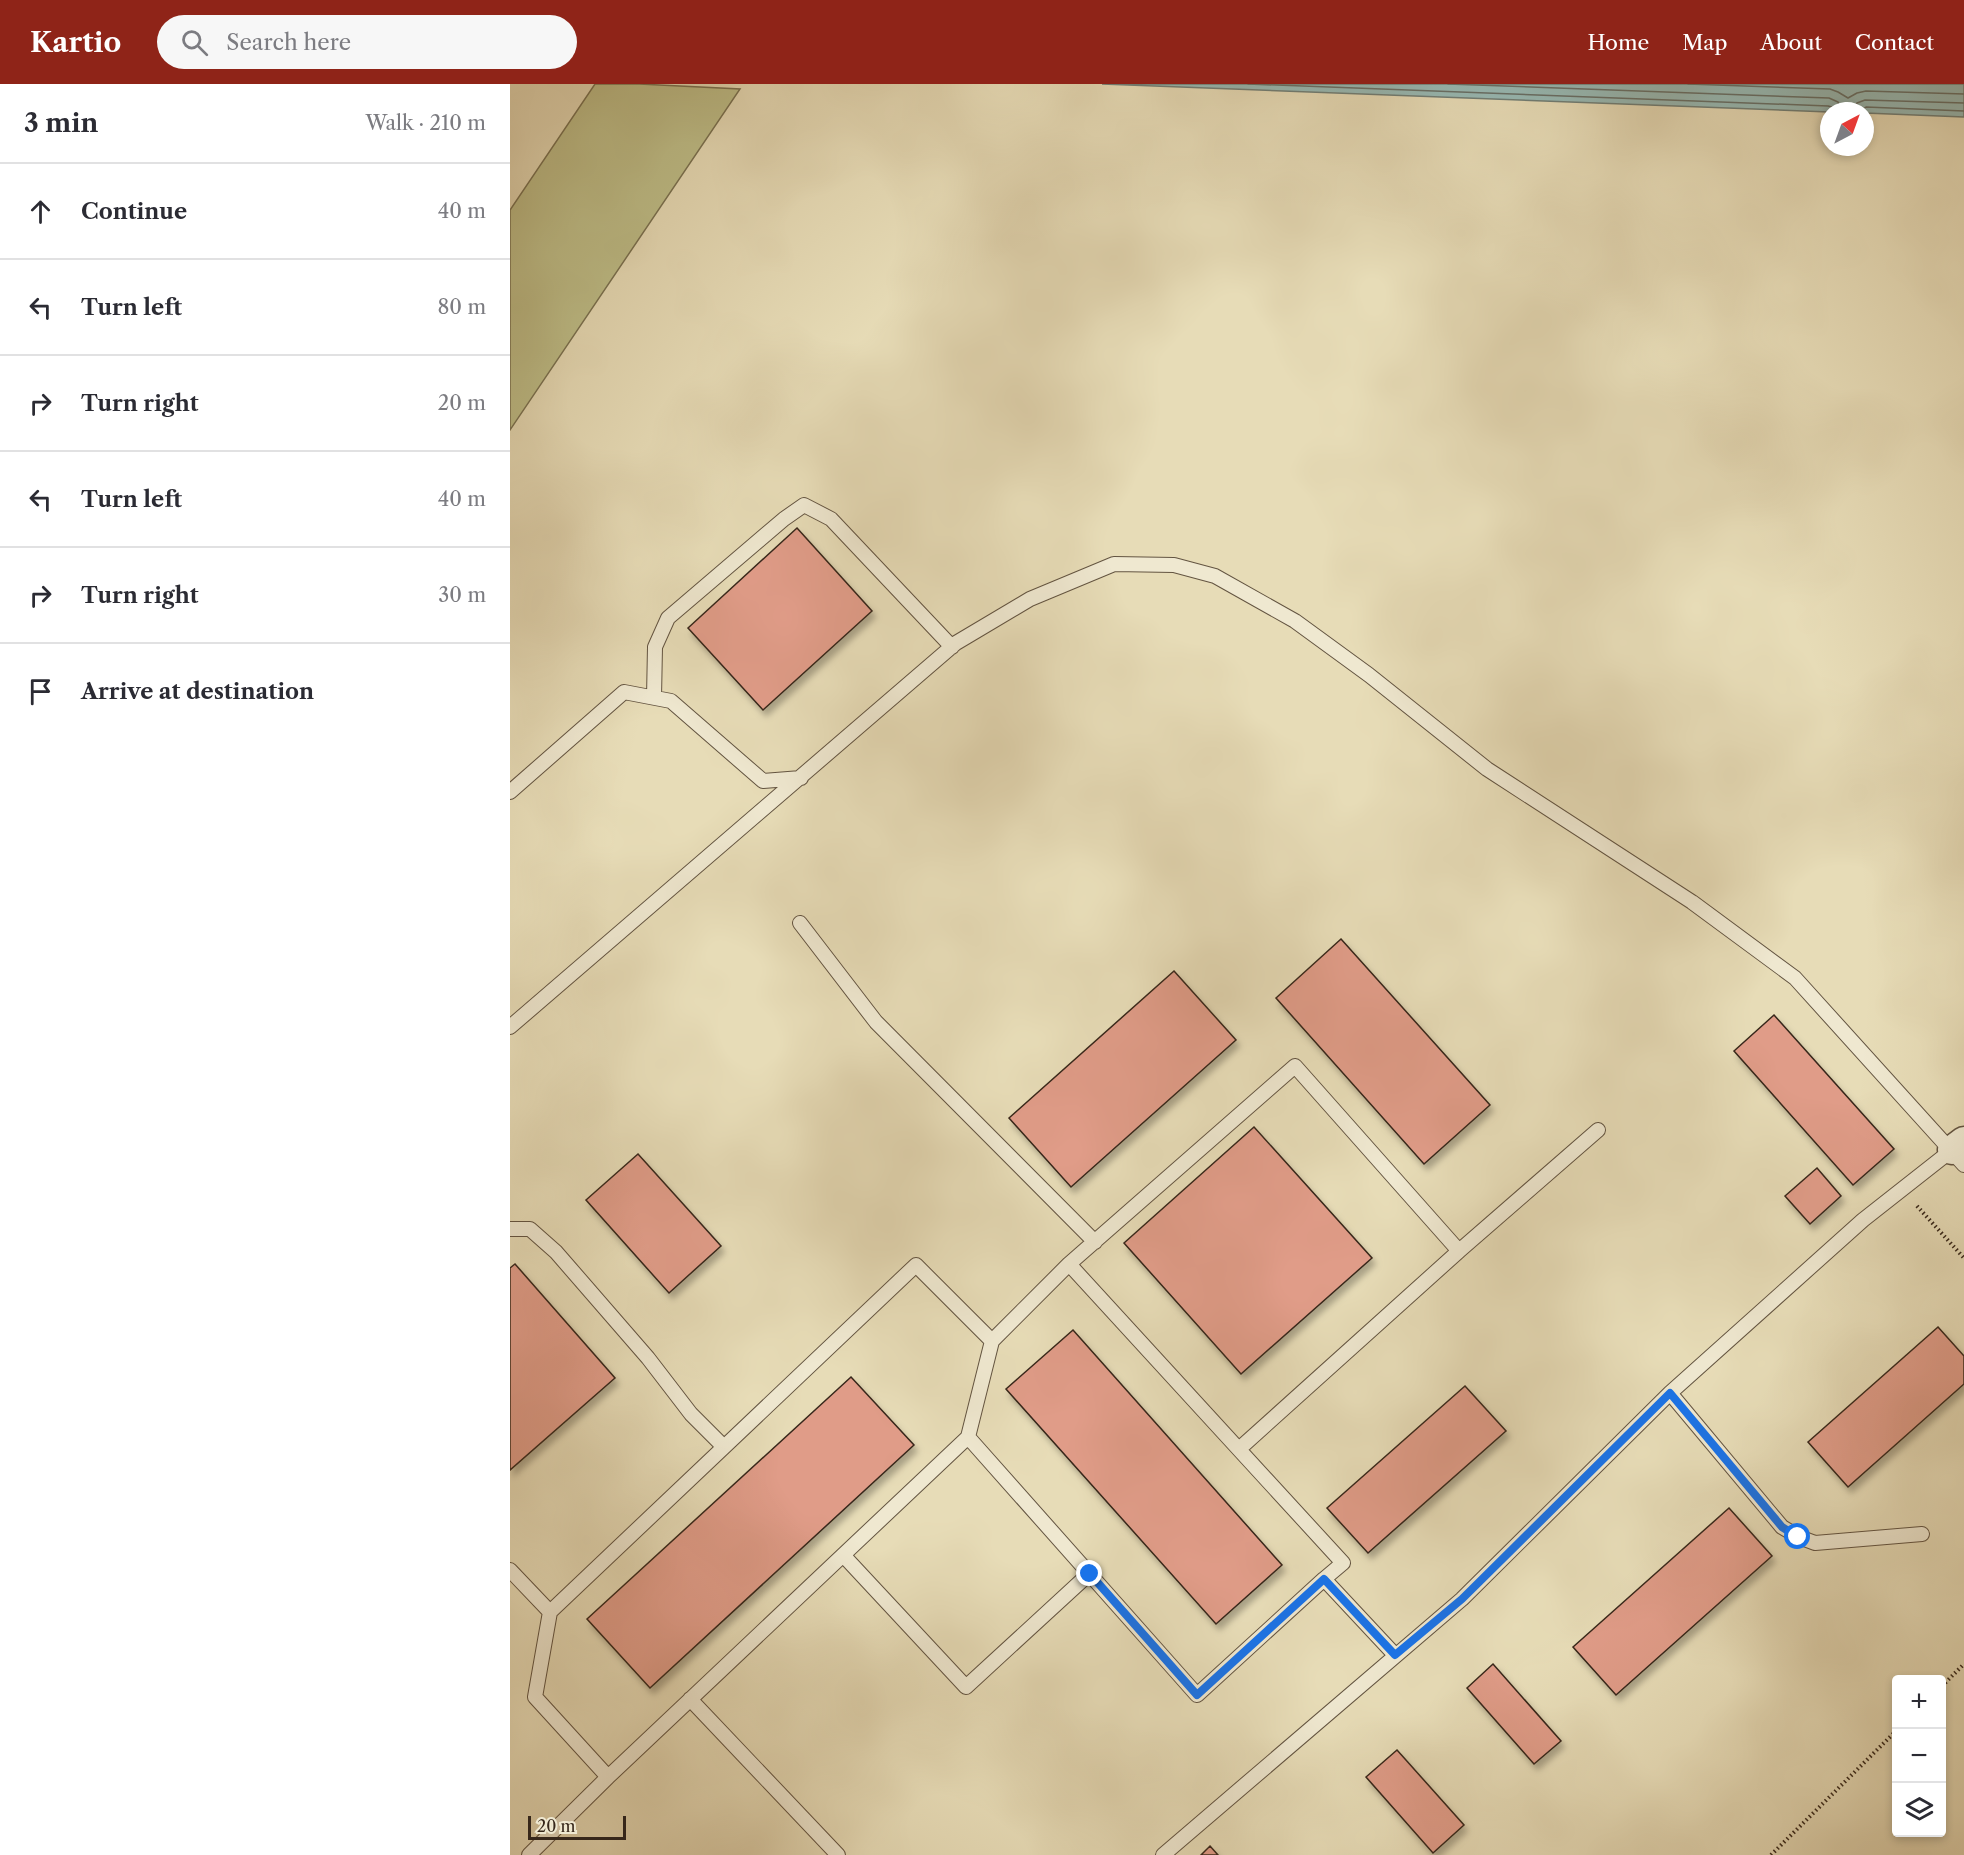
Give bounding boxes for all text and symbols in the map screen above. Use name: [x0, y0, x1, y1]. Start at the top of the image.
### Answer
search box: [157, 15, 577, 69]
text: Kartio: [30, 25, 121, 59]
icon: search: [178, 26, 211, 59]
text: Search here: [226, 29, 351, 56]
text: Home: [1588, 30, 1649, 55]
text: Map: [1682, 30, 1727, 55]
text: About: [1760, 30, 1822, 55]
text: Contact: [1855, 30, 1934, 55]
north arrow: [1820, 102, 1874, 156]
text: 3 min: [24, 107, 98, 139]
text: Walk · 210 m: [365, 111, 486, 135]
icon: ahead: [24, 195, 57, 228]
text: Continue: [81, 198, 187, 225]
text: 40 m: [438, 199, 486, 223]
icon: left: [24, 291, 57, 324]
text: Turn left: [81, 294, 182, 321]
text: 80 m: [438, 295, 486, 319]
icon: right: [24, 387, 57, 420]
text: Turn right: [81, 390, 199, 417]
text: 20 m: [438, 391, 486, 415]
icon: left: [24, 483, 57, 516]
text: Turn left: [81, 486, 182, 513]
text: 40 m: [438, 487, 486, 511]
icon: right: [24, 579, 57, 612]
text: Turn right: [81, 582, 199, 609]
text: 30 m: [438, 583, 486, 607]
icon: arrive: [24, 675, 57, 708]
text: Arrive at destination: [81, 678, 314, 705]
route start: [1784, 1523, 1810, 1549]
route end: [1076, 1560, 1102, 1586]
map controls: [1892, 1675, 1946, 1837]
button: +: [1892, 1675, 1946, 1729]
button: −: [1892, 1729, 1946, 1783]
button: layers: [1892, 1783, 1946, 1837]
scale bar: [528, 1813, 626, 1840]
text: 20 m: [537, 1816, 576, 1836]

